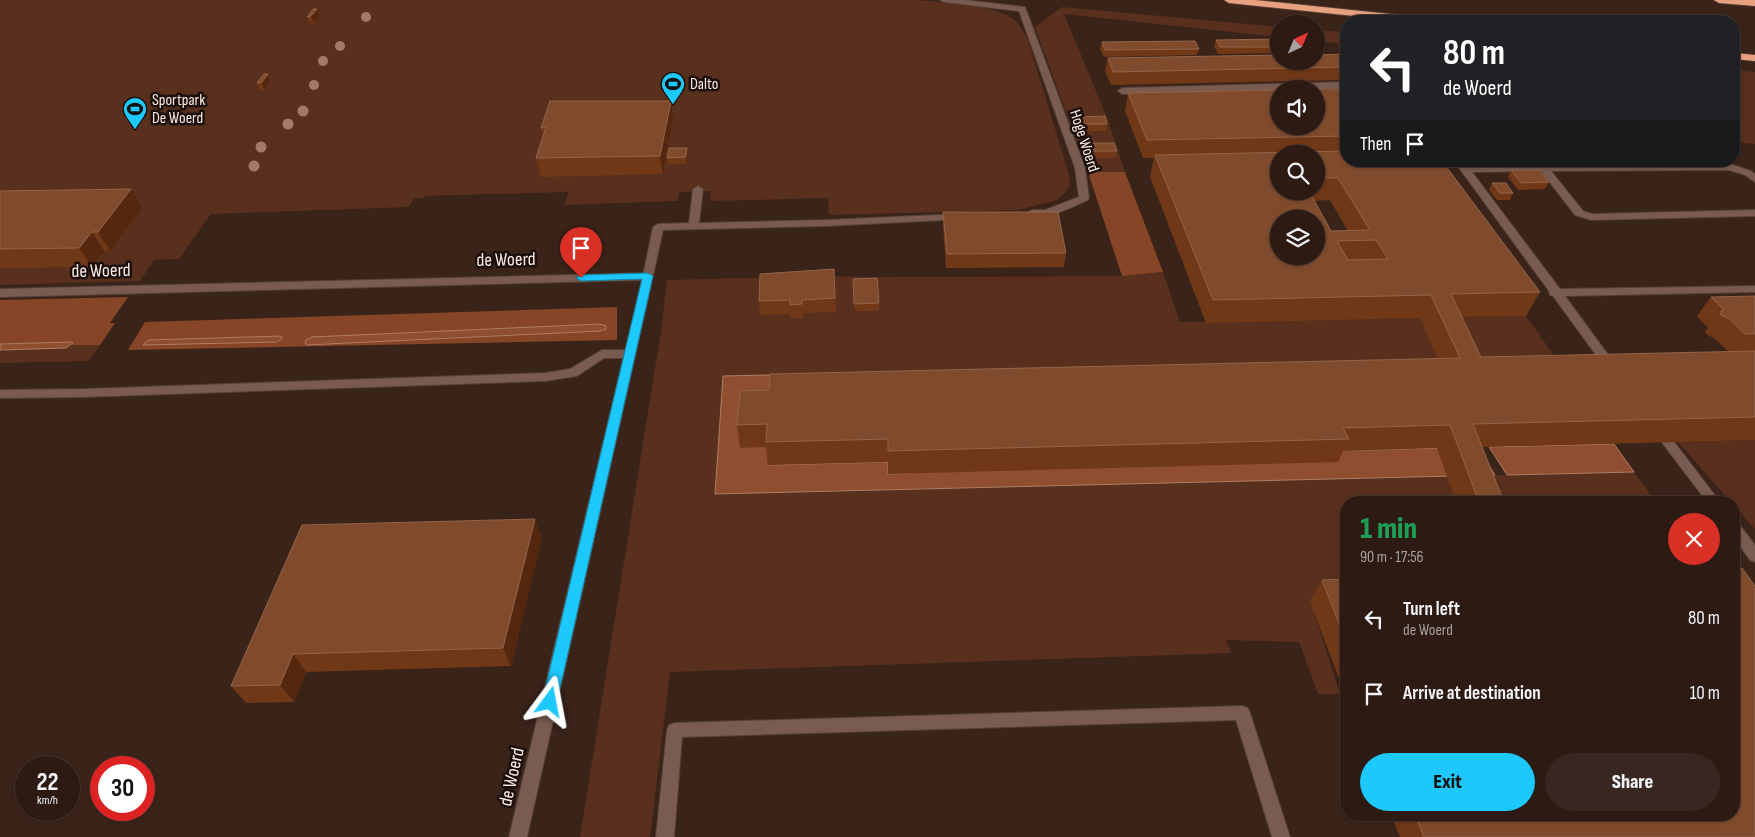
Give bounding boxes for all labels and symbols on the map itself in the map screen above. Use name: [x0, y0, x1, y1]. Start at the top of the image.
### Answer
north arrow: [1270, 15, 1325, 70]
sports icon: Dalto: [660, 71, 686, 105]
place label: Dalto: [690, 75, 718, 94]
place label: Sportpark De Woerd: [152, 91, 205, 128]
sports icon: Sportpark De Woerd: [122, 96, 148, 130]
street label: Hoge Woerd: [1065, 108, 1103, 174]
pin: [560, 227, 602, 278]
street label: de Woerd: [476, 248, 536, 272]
street label: de Woerd: [71, 259, 131, 283]
position arrow: [523, 675, 575, 727]
street label: de Woerd: [494, 746, 530, 808]
speed limit sign: 30: [90, 756, 155, 821]

